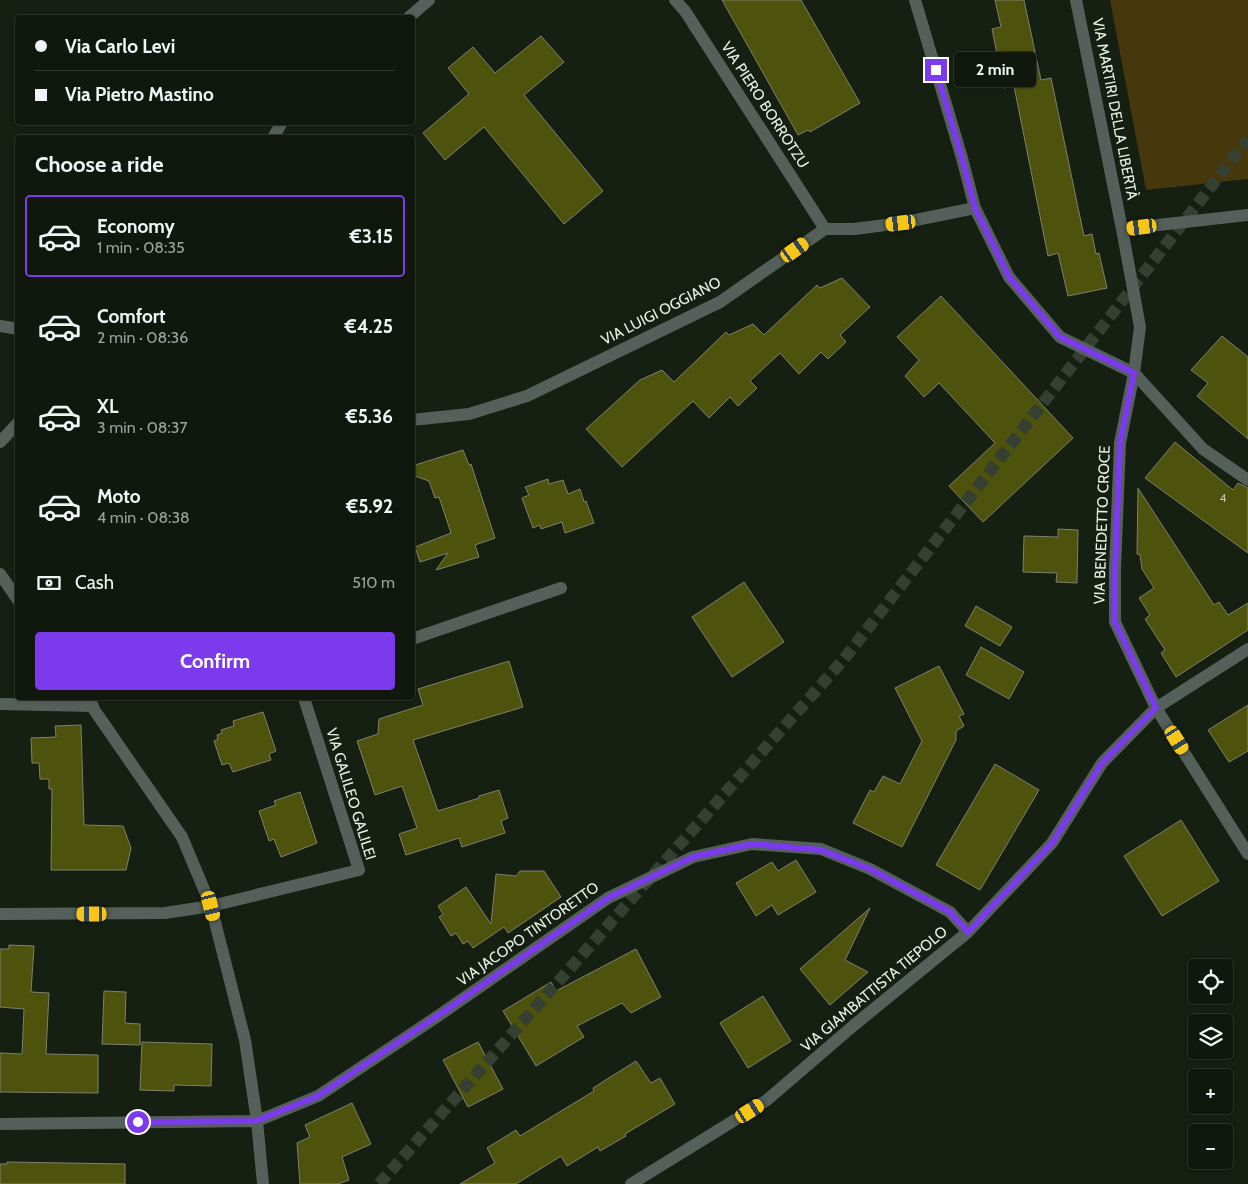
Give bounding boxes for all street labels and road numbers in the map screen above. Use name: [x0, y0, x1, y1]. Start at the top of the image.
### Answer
street label: VIA MARTIRI DELLA LIBERTÀ: [1089, 16, 1143, 202]
street label: VIA PIERO BORROTZU: [717, 38, 813, 172]
street label: VIA LUIGI OGGIANO: [598, 273, 724, 349]
street label: VIA BENEDETTO CROCE: [1090, 445, 1114, 605]
street label: VIA GALILEO GALILEI: [322, 726, 380, 862]
street label: VIA JACOPO TINTORETTO: [454, 878, 602, 990]
street label: VIA GIAMBATTISTA TIEPOLO: [797, 922, 951, 1056]

